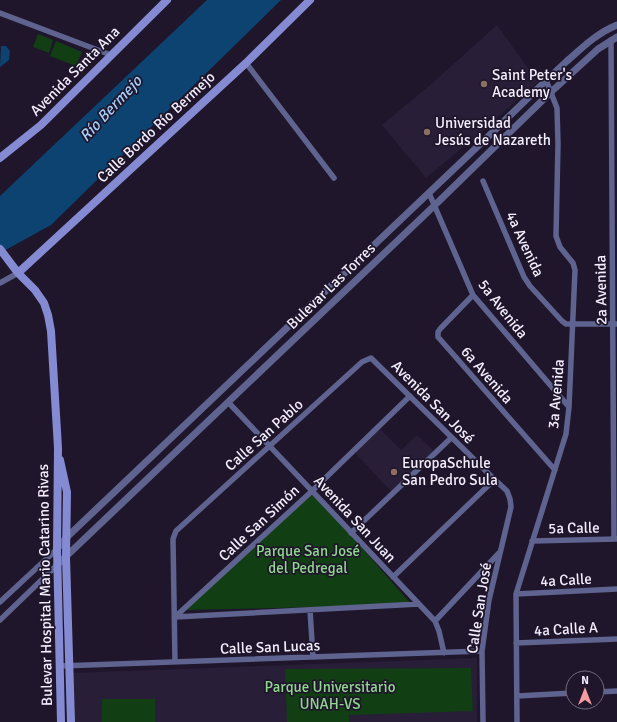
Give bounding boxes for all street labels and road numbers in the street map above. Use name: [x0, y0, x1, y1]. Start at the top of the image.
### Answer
street label: Avenida Santa Ana: [26, 22, 124, 120]
street label: Calle Bordo Río Bermejo: [93, 67, 219, 186]
street label: 4a Avenida: [502, 209, 548, 279]
street label: Bulevar Las Torres: [283, 239, 379, 333]
street label: 2a Avenida: [591, 255, 611, 325]
street label: 5a Avenida: [474, 276, 532, 342]
street label: 6a Avenida: [457, 343, 517, 407]
street label: Avenida San José: [388, 357, 478, 447]
street label: 3a Avenida: [544, 358, 568, 430]
street label: Calle San Pablo: [221, 395, 307, 475]
street label: Bulevar Hospital Mario Catarino Rivas: [34, 463, 56, 706]
street label: Avenida San Juan: [310, 472, 400, 566]
street label: Calle San Simón: [215, 481, 303, 565]
street label: 5a Calle: [548, 519, 600, 537]
street label: Calle San José: [463, 561, 495, 655]
street label: 4a Calle: [540, 570, 592, 590]
street label: 4a Calle A: [534, 618, 598, 640]
street label: Calle San Lucas: [220, 636, 321, 658]

